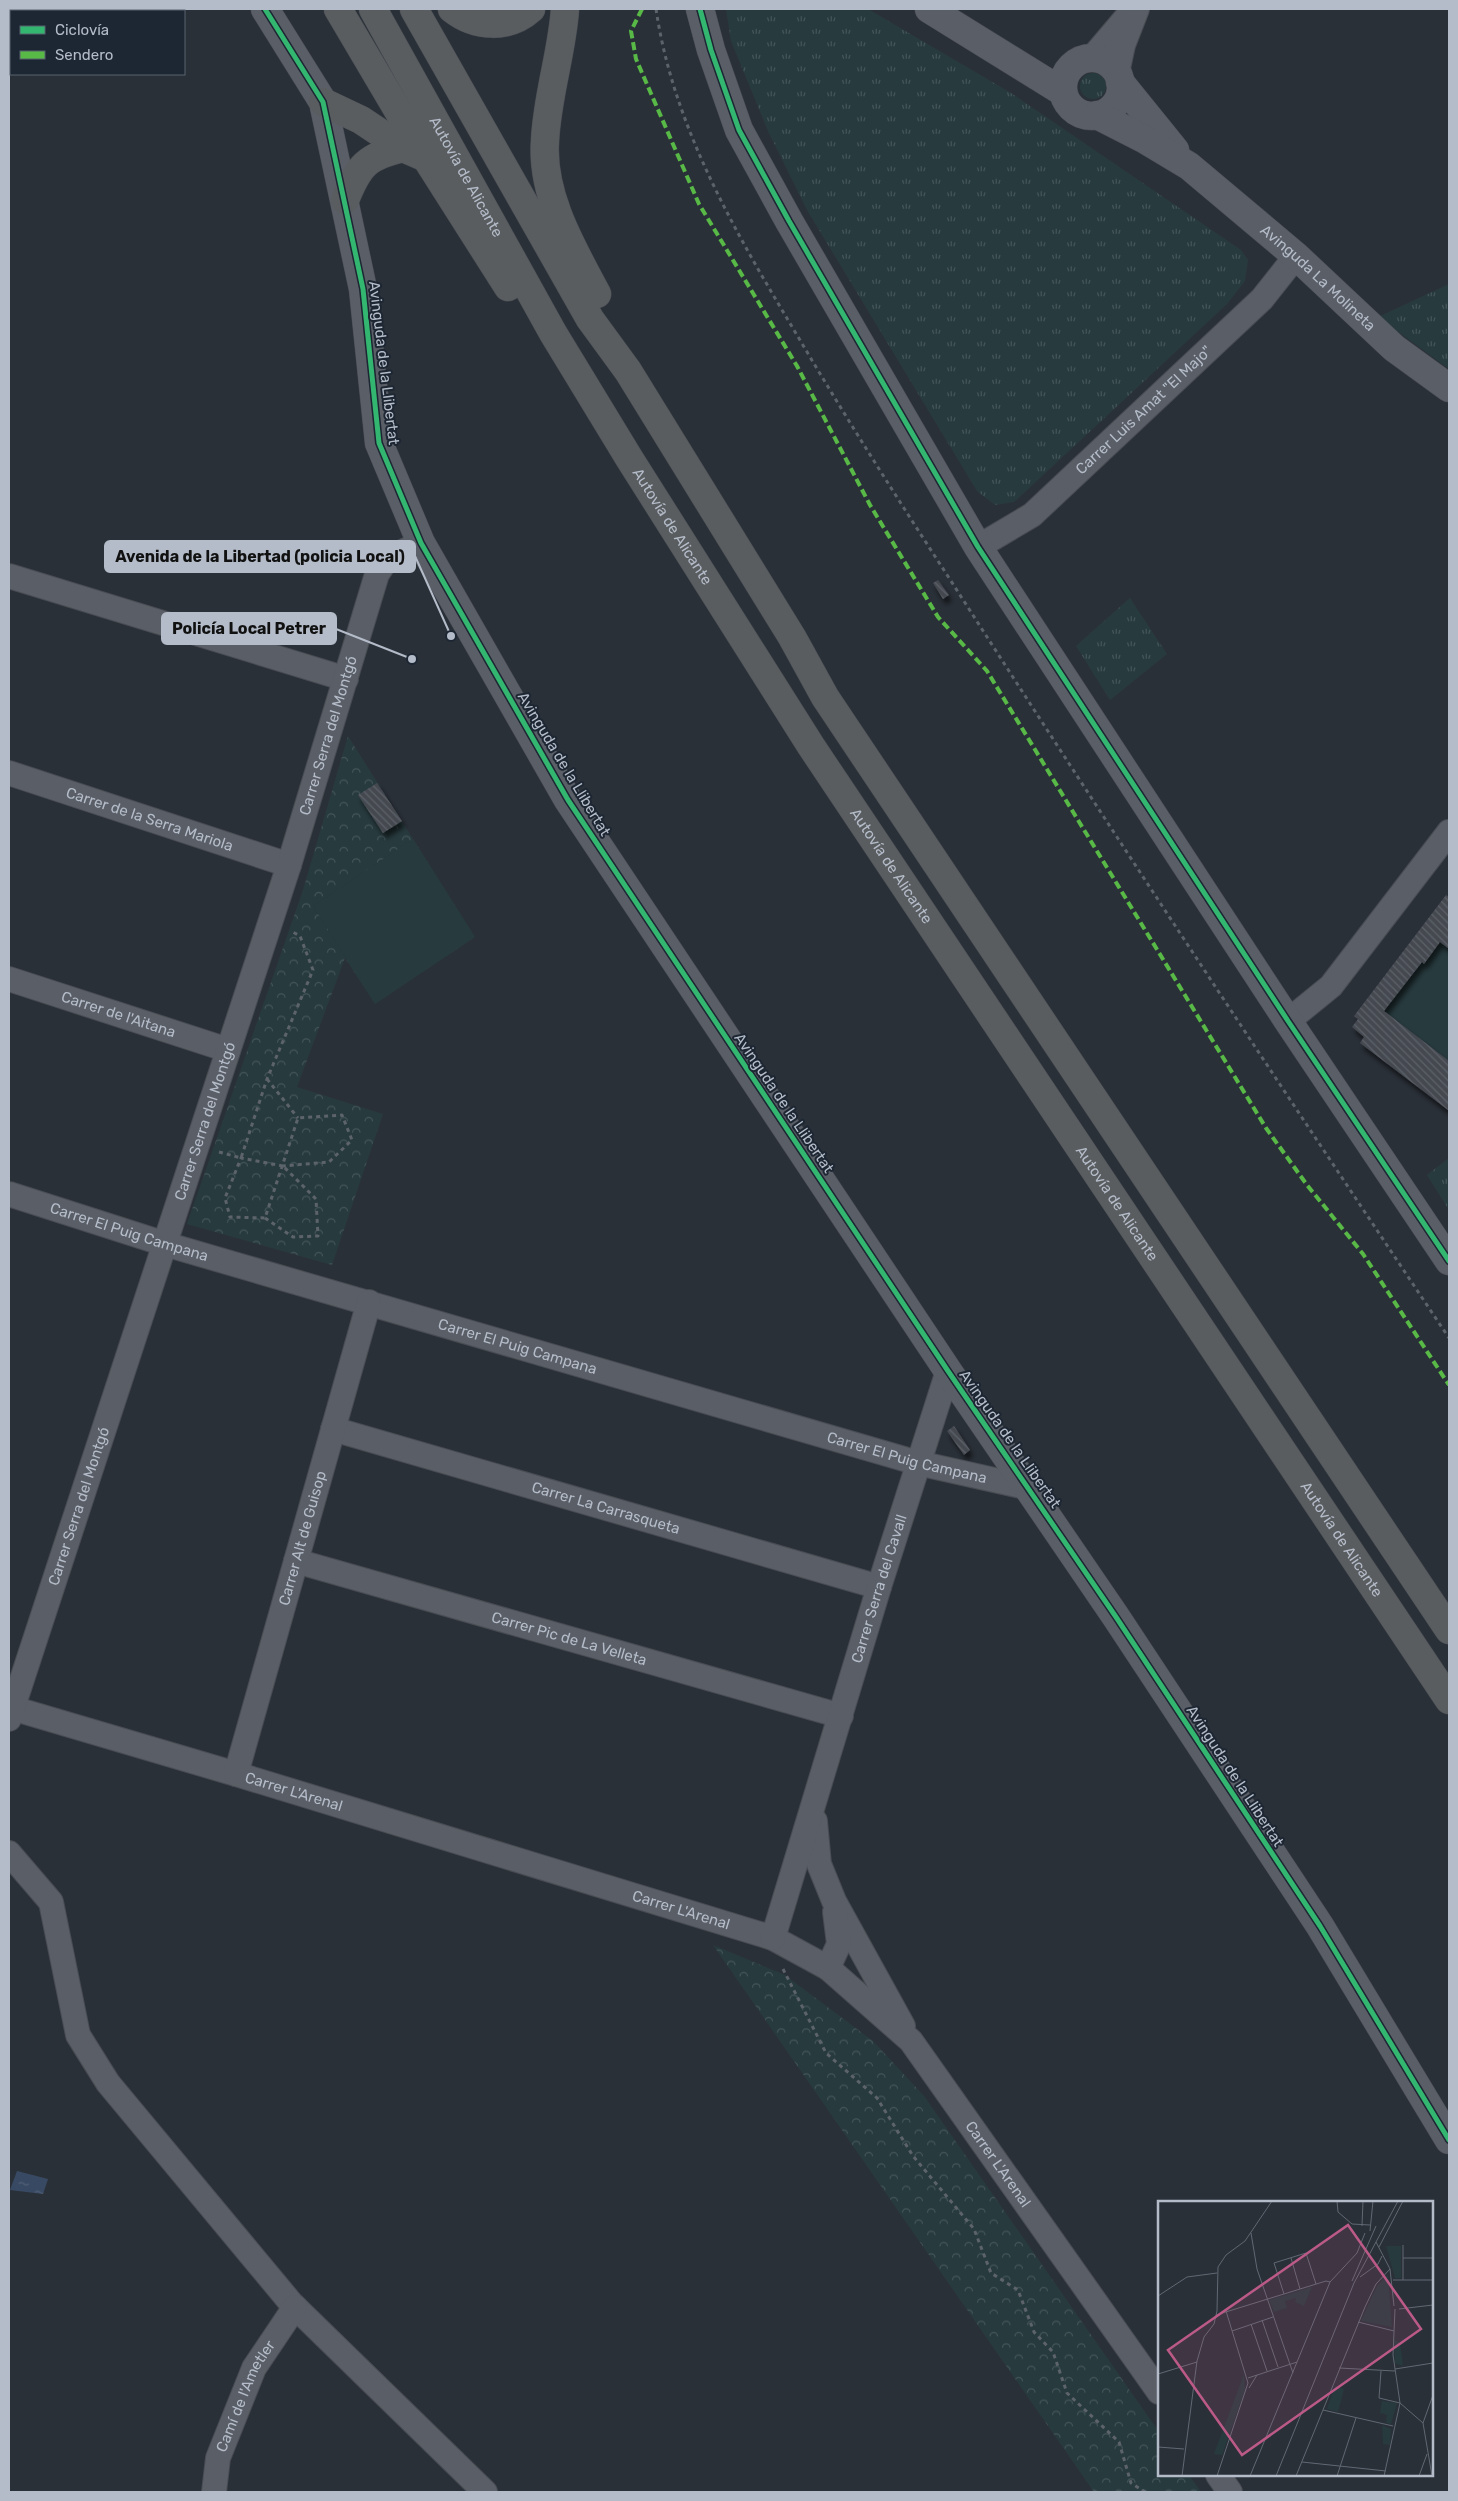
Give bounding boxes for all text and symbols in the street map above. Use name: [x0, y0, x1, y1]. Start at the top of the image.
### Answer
legend: [10, 10, 185, 75]
text: Ciclovía: [55, 21, 109, 39]
text: Sendero: [55, 46, 113, 64]
street label: Autovía de Alicante: [426, 113, 507, 240]
street label: Avinguda La Molineta: [1257, 221, 1379, 335]
street label: Avinguda de la Llibertat: [365, 280, 403, 446]
street label: Carrer Luis Amat "El Majo": [1072, 342, 1215, 478]
street label: Autovía de Alicante: [629, 465, 716, 588]
callout: Avenida de la Libertad (policia Local): [105, 541, 415, 572]
text: Avenida de la Libertad (policia Local): [115, 547, 405, 566]
callout: Policía Local Petrer: [162, 613, 336, 644]
text: Policía Local Petrer: [172, 619, 327, 638]
street label: Carrer Serra del Montgó: [296, 654, 361, 817]
street label: Avinguda de la Llibertat: [514, 689, 614, 839]
street label: Carrer de la Serra Mariola: [64, 783, 235, 855]
street label: Autovía de Alicante: [846, 805, 936, 927]
street label: Carrer de l'Aitana: [59, 988, 178, 1041]
street label: Avinguda de la Llibertat: [730, 1030, 838, 1176]
street label: Carrer Serra del Montgó: [171, 1040, 239, 1203]
street label: Autovía de Alicante: [1072, 1142, 1162, 1265]
street label: Carrer El Puig Campana: [48, 1199, 210, 1265]
street label: Carrer El Puig Campana: [436, 1315, 599, 1378]
street label: Avinguda de la Llibertat: [955, 1366, 1065, 1512]
street label: Carrer Serra del Montgó: [44, 1425, 113, 1588]
street label: Carrer El Puig Campana: [825, 1428, 989, 1487]
street label: Carrer Alt de Guisop: [275, 1469, 330, 1608]
street label: Carrer La Carrasqueta: [530, 1478, 682, 1538]
street label: Autovía de Alicante: [1297, 1478, 1387, 1600]
street label: Carrer Serra del Cavall: [848, 1512, 911, 1665]
street label: Carrer Pic de La Velleta: [489, 1608, 649, 1669]
street label: Avinguda de la Llibertat: [1183, 1702, 1287, 1850]
street label: Carrer L'Arenal: [243, 1768, 345, 1815]
street label: Carrer L'Arenal: [630, 1887, 732, 1933]
street label: Carrer L'Arenal: [961, 2118, 1035, 2211]
inset map: [1158, 2201, 1433, 2476]
street label: Camí de l'Ametler: [212, 2337, 279, 2455]

